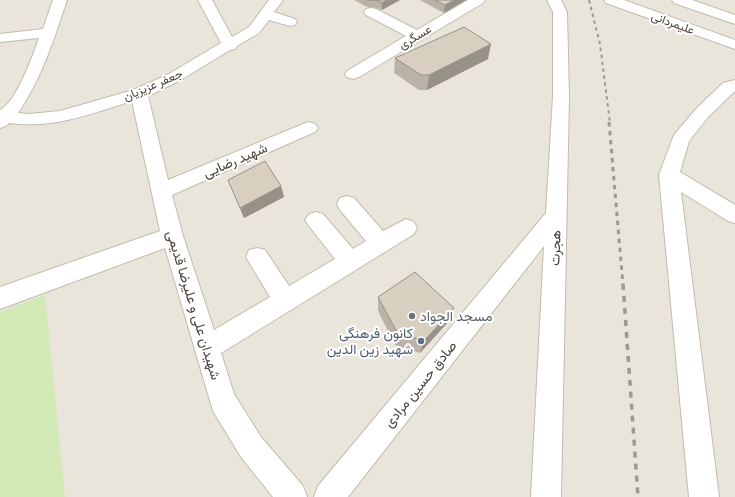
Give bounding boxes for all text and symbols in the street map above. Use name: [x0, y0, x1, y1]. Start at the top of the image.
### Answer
street label: علیمردانی: [649, 8, 697, 38]
street label: عسگری: [396, 21, 434, 53]
street label: جعفر عزیزیان: [121, 65, 185, 105]
street label: شهید رضایی: [200, 138, 270, 182]
street label: شهیدان علی و علیرضا قدیمی: [163, 228, 225, 382]
street label: هجرت: [545, 230, 565, 266]
place label: مسجد الجواد: [420, 307, 492, 325]
marker: مسجد الجواد: [407, 311, 417, 321]
place label: کانون فرهنگی شهید زین الدین: [327, 324, 413, 358]
marker: کانون فرهنگی شهید زین الدین: [416, 336, 426, 346]
street label: صادق حسین مرادی: [379, 337, 461, 431]

